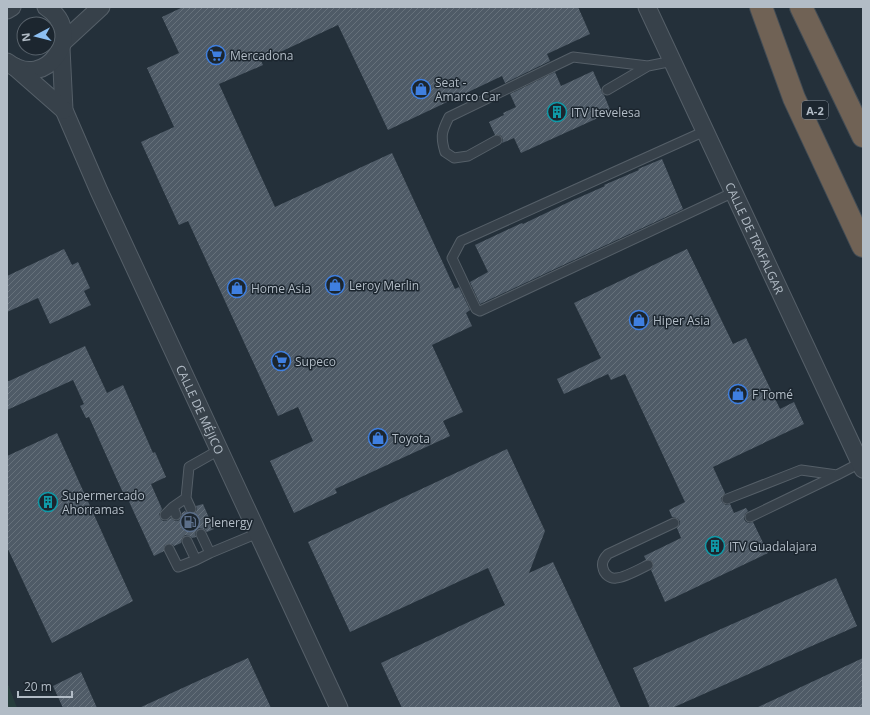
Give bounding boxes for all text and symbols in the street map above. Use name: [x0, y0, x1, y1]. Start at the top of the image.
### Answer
north arrow: [16, 16, 56, 56]
text: N: [18, 32, 34, 43]
supermarket icon: Mercadona: [205, 44, 227, 66]
place label: Mercadona: [230, 47, 293, 64]
place label: Seat - Amarco Car: [435, 74, 501, 105]
shop icon: Seat - Amarco Car: [410, 78, 432, 100]
building icon: ITV Itevelesa: [546, 101, 568, 123]
road number: A-2: [802, 101, 828, 119]
place label: ITV Itevelesa: [571, 104, 641, 121]
street label: CALLE DE TRAFALGAR: [722, 179, 789, 297]
shop icon: Leroy Merlin: [324, 274, 346, 296]
shop icon: Home Asia: [226, 277, 248, 299]
place label: Leroy Merlin: [349, 277, 419, 294]
place label: Home Asia: [251, 280, 311, 297]
shop icon: Hiper Asia: [628, 309, 650, 331]
place label: Hiper Asia: [653, 312, 710, 329]
supermarket icon: Supeco: [270, 350, 292, 372]
place label: Supeco: [295, 353, 336, 370]
street label: CALLE DE MÉJICO: [172, 362, 228, 457]
shop icon: F Tomé: [727, 383, 749, 405]
place label: F Tomé: [752, 386, 793, 403]
shop icon: Toyota: [367, 427, 389, 449]
place label: Toyota: [392, 430, 430, 447]
place label: Supermercado Ahorramas: [62, 487, 145, 518]
building icon: Supermercado Ahorramas: [37, 491, 59, 513]
fuel station icon: Plenergy: [179, 511, 201, 533]
place label: Plenergy: [204, 514, 254, 531]
building icon: ITV Guadalajara: [704, 535, 726, 557]
place label: ITV Guadalajara: [729, 538, 817, 555]
scale bar: [18, 673, 72, 699]
text: 20 m: [24, 678, 52, 695]

